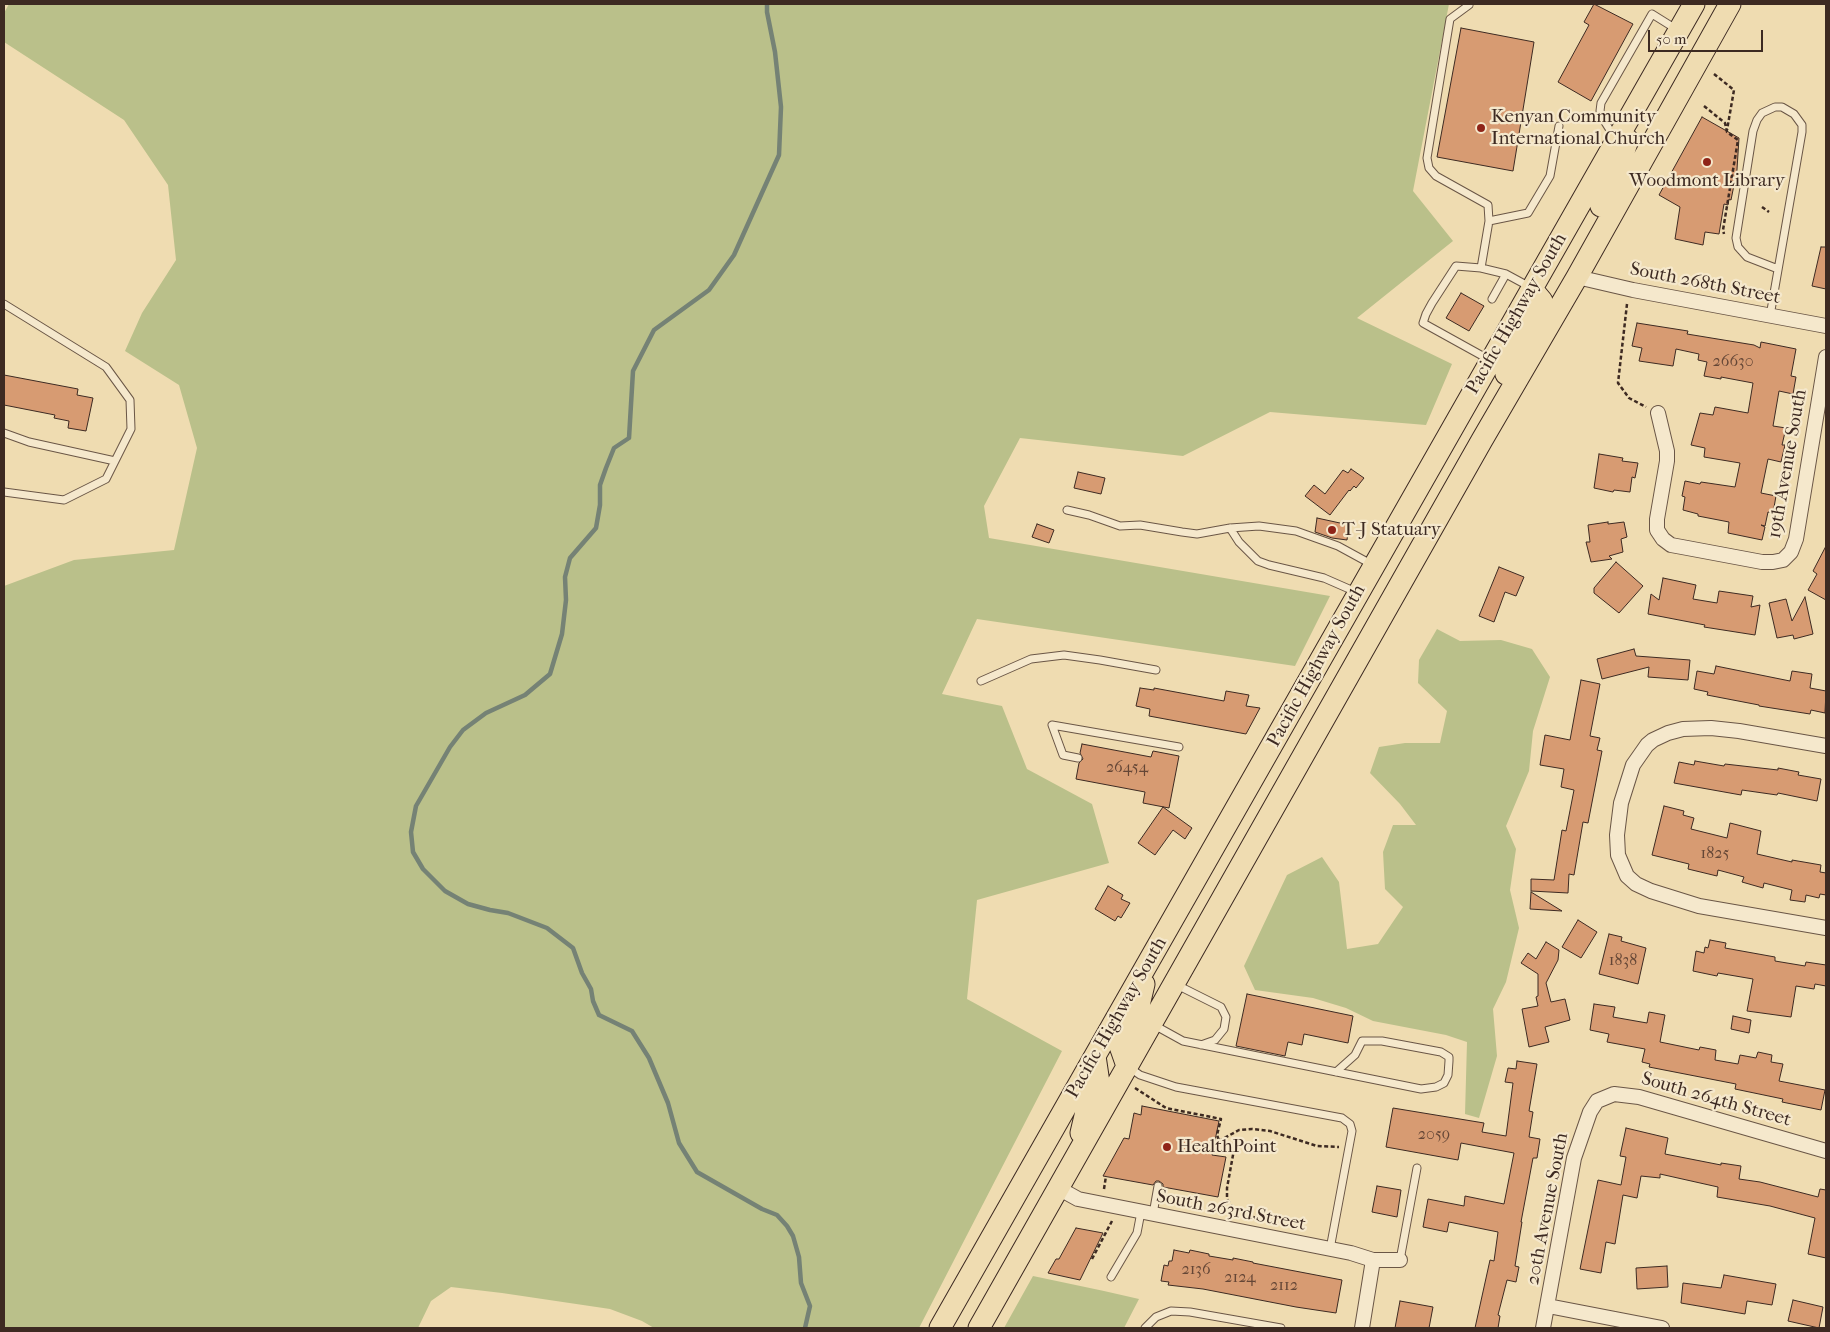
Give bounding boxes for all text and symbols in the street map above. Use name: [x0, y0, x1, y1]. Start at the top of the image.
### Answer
scale bar: [1650, 20, 1765, 52]
text: 50 m: [1656, 30, 1686, 48]
place label: Kenyan Community International Church: [1491, 106, 1665, 150]
marker: Kenyan Community International Church: [1475, 122, 1487, 134]
marker: Woodmont Library: [1701, 156, 1713, 168]
place label: Woodmont Library: [1629, 170, 1785, 192]
street label: Pacific Highway South: [1462, 229, 1572, 399]
street label: South 268th Street: [1628, 258, 1782, 310]
house number: 26630: [1713, 352, 1753, 372]
street label: 19th Avenue South: [1764, 388, 1812, 540]
place label: T-J Statuary: [1342, 519, 1441, 541]
marker: T-J Statuary: [1326, 524, 1338, 536]
street label: Pacific Highway South: [1263, 581, 1371, 751]
house number: 26454: [1106, 758, 1148, 778]
house number: 1825: [1701, 844, 1729, 864]
street label: Pacific Highway South: [1062, 933, 1172, 1103]
house number: 1838: [1609, 951, 1637, 971]
street label: South 264th Street: [1639, 1068, 1793, 1132]
house number: 2059: [1418, 1125, 1450, 1145]
street label: 20th Avenue South: [1522, 1131, 1574, 1287]
place label: HealthPoint: [1177, 1136, 1276, 1158]
marker: HealthPoint: [1161, 1141, 1173, 1153]
street label: South 263rd Street: [1154, 1185, 1308, 1237]
house number: 2136: [1181, 1260, 1211, 1280]
house number: 2124: [1224, 1268, 1256, 1288]
house number: 2112: [1270, 1276, 1298, 1296]

